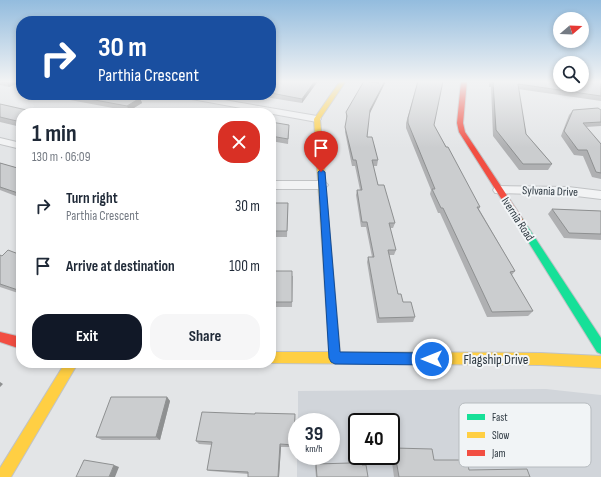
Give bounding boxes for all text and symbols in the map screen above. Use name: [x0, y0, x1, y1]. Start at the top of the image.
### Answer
north arrow: [553, 12, 589, 48]
map controls: [553, 12, 589, 92]
text: 30 m: [98, 31, 147, 64]
icon: right: [32, 32, 84, 84]
button: search: [553, 56, 589, 92]
text: Parthia Crescent: [98, 65, 199, 86]
text: 1 min: [32, 119, 77, 148]
button: close: [218, 121, 260, 163]
pin: [304, 131, 338, 172]
icon: arrive: [310, 137, 332, 159]
text: 130 m · 06:09: [32, 149, 90, 165]
street label: Sylvania Drive: [522, 183, 578, 200]
text: Turn right: [66, 189, 118, 208]
icon: right: [32, 195, 54, 217]
street label: Ivernia Road: [498, 195, 537, 244]
text: 30 m: [235, 197, 260, 216]
text: Parthia Crescent: [66, 208, 139, 224]
icon: arrive: [32, 255, 54, 277]
text: Arrive at destination: [66, 257, 175, 276]
text: 100 m: [229, 257, 260, 276]
button: Exit: [32, 314, 142, 360]
button: Share: [150, 314, 260, 360]
position arrow: [411, 338, 453, 380]
street label: Flagship Drive: [464, 351, 529, 368]
legend: [459, 403, 591, 467]
text: Fast: [492, 411, 508, 424]
speed limit sign: 40: [348, 413, 400, 465]
text: 39: [305, 422, 323, 446]
text: Slow: [492, 429, 509, 442]
text: km/h: [305, 443, 323, 455]
text: Jam: [491, 447, 506, 460]

